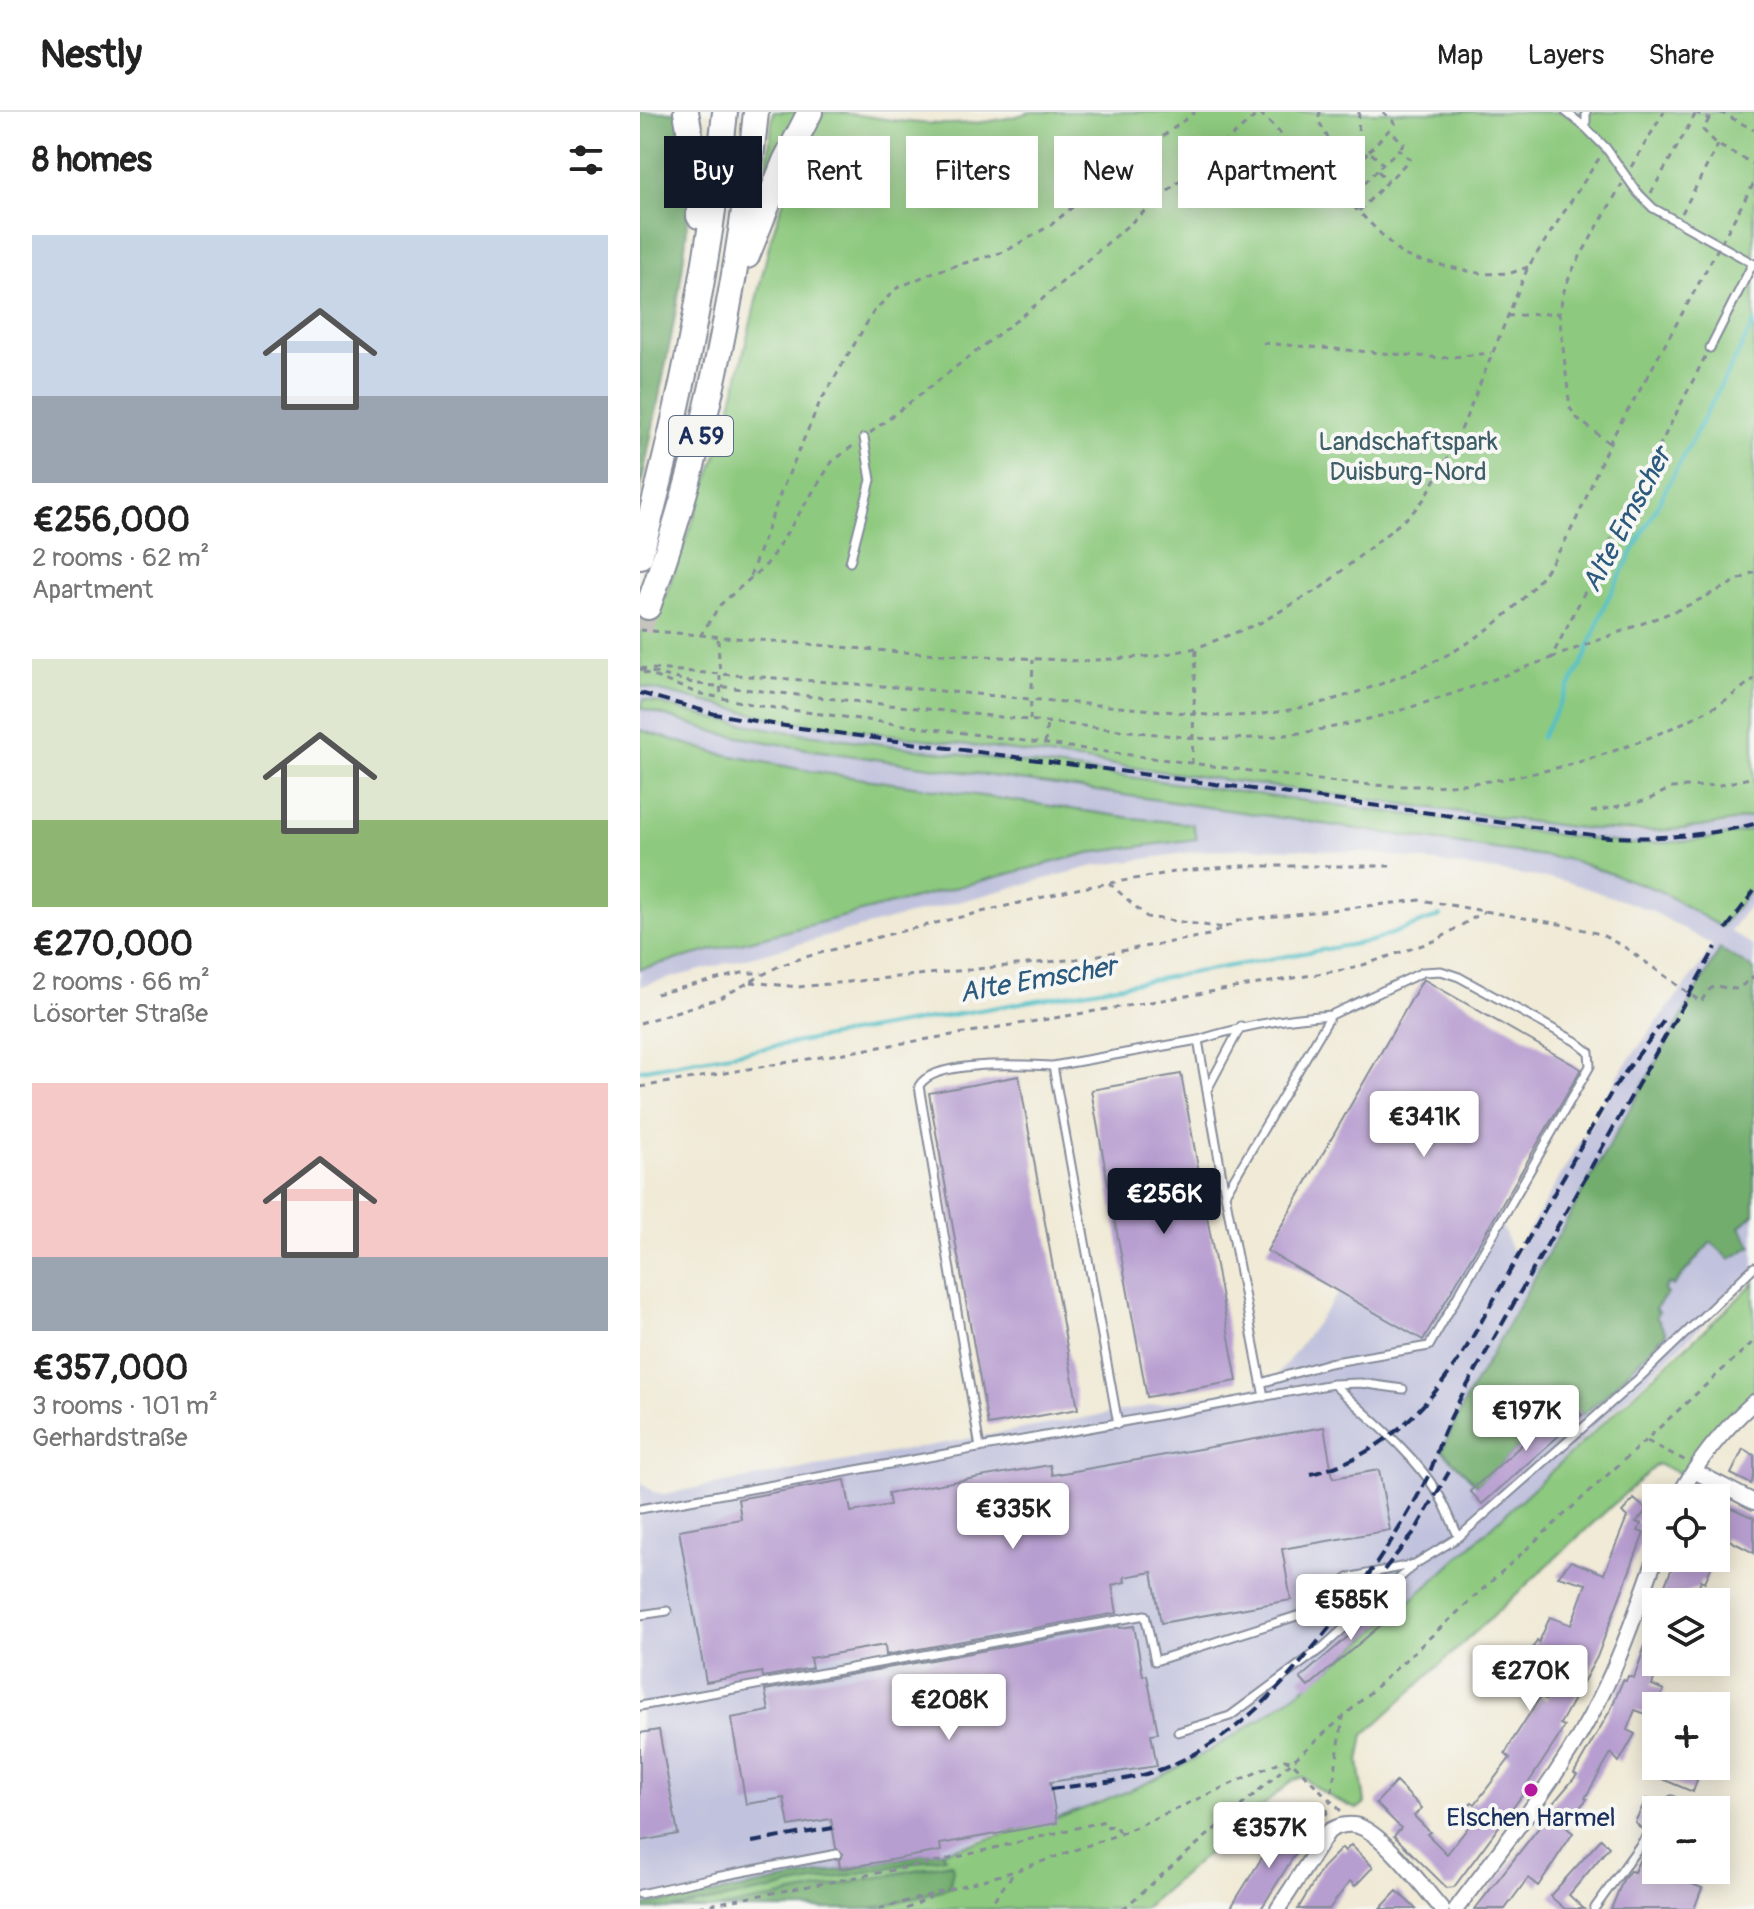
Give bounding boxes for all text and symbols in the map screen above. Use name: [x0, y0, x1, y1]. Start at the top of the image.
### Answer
text: Nestly: [40, 31, 142, 79]
text: Map: [1437, 38, 1483, 73]
text: Layers: [1527, 38, 1604, 73]
text: Share: [1648, 38, 1714, 73]
chip: Buy: [664, 136, 762, 208]
chip: Rent: [778, 136, 890, 208]
chip: Filters: [906, 136, 1038, 208]
chip: New: [1054, 136, 1162, 208]
chip: Apartment: [1178, 136, 1365, 208]
icon: filters: [564, 138, 608, 182]
text: 8 homes: [32, 139, 152, 182]
icon: home: [248, 287, 392, 431]
road number: A 59: [669, 416, 733, 456]
park label: Landschaftspark Duisburg-Nord: [1318, 426, 1498, 488]
water label: Alte Emscher: [1574, 439, 1681, 598]
text: €256,000: [32, 499, 190, 542]
text: 2 rooms · 62 m²: [32, 542, 209, 574]
text: Apartment: [32, 574, 153, 606]
icon: home: [248, 711, 392, 855]
text: €270,000: [32, 923, 193, 966]
water label: Alte Emscher: [957, 948, 1122, 1011]
text: 2 rooms · 66 m²: [32, 966, 210, 998]
text: Lösorter Straße: [32, 998, 208, 1030]
pin: €341K: [1368, 1091, 1480, 1159]
text: €341K: [1388, 1101, 1460, 1133]
icon: home: [248, 1135, 392, 1279]
pin: €256K: [1108, 1168, 1220, 1236]
text: €256K: [1126, 1178, 1202, 1210]
text: €357,000: [32, 1347, 188, 1390]
pin: €197K: [1470, 1385, 1582, 1453]
text: 3 rooms · 101 m²: [32, 1390, 218, 1422]
text: €197K: [1491, 1395, 1561, 1427]
text: Gerhardstraße: [32, 1422, 188, 1454]
pin: €335K: [957, 1483, 1069, 1551]
map controls: [1642, 1484, 1730, 1884]
button: locate: [1642, 1484, 1730, 1572]
text: €335K: [975, 1493, 1051, 1525]
pin: €585K: [1295, 1574, 1407, 1642]
text: €585K: [1314, 1584, 1388, 1616]
button: layers: [1642, 1588, 1730, 1676]
pin: €270K: [1474, 1645, 1586, 1713]
text: €270K: [1491, 1655, 1569, 1687]
pin: €208K: [893, 1674, 1005, 1742]
text: €208K: [910, 1684, 988, 1716]
button: +: [1642, 1692, 1730, 1780]
marker: Elschen Harmel: [1522, 1781, 1540, 1799]
button: −: [1642, 1796, 1730, 1884]
pin: €357K: [1213, 1802, 1325, 1870]
place label: Elschen Harmel: [1446, 1802, 1616, 1834]
text: €357K: [1231, 1812, 1307, 1844]

